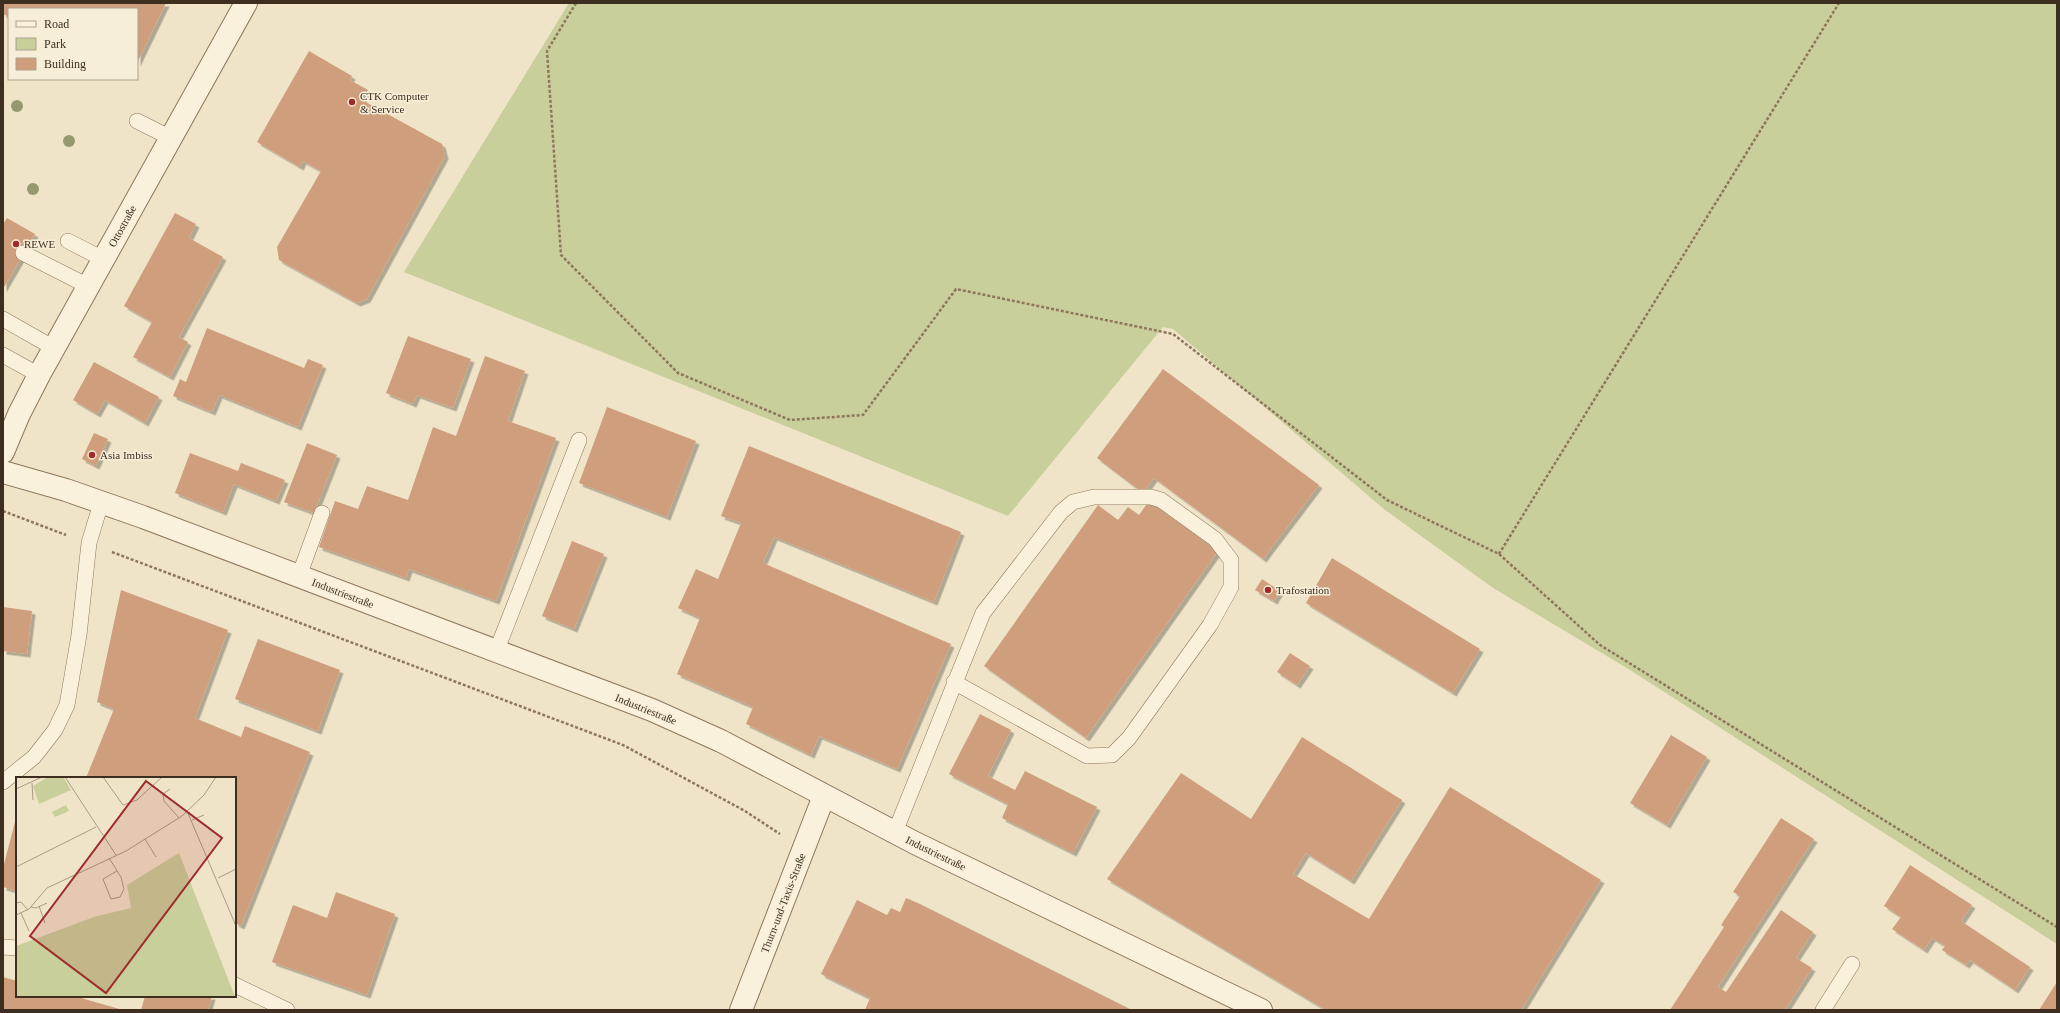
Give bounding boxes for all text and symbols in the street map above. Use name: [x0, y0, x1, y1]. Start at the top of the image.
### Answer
legend: [8, 8, 138, 80]
text: Road: [44, 17, 69, 31]
text: Park: [44, 37, 66, 51]
text: Building: [44, 57, 86, 71]
place label: CTK Computer & Service: [360, 90, 429, 115]
marker: CTK Computer & Service: [347, 97, 357, 107]
street label: Ottostraße: [106, 203, 138, 249]
place label: REWE: [24, 238, 55, 250]
marker: REWE: [11, 239, 21, 249]
place label: Asia Imbiss: [100, 449, 152, 461]
marker: Asia Imbiss: [87, 450, 97, 460]
street label: Industriestraße: [310, 576, 376, 610]
place label: Trafostation: [1276, 584, 1330, 596]
marker: Trafostation: [1263, 585, 1273, 595]
street label: Industriestraße: [613, 691, 679, 727]
inset map: [16, 777, 236, 997]
street label: Industriestraße: [904, 833, 968, 873]
street label: Thurn-und-Taxis-Straße: [758, 851, 808, 955]

